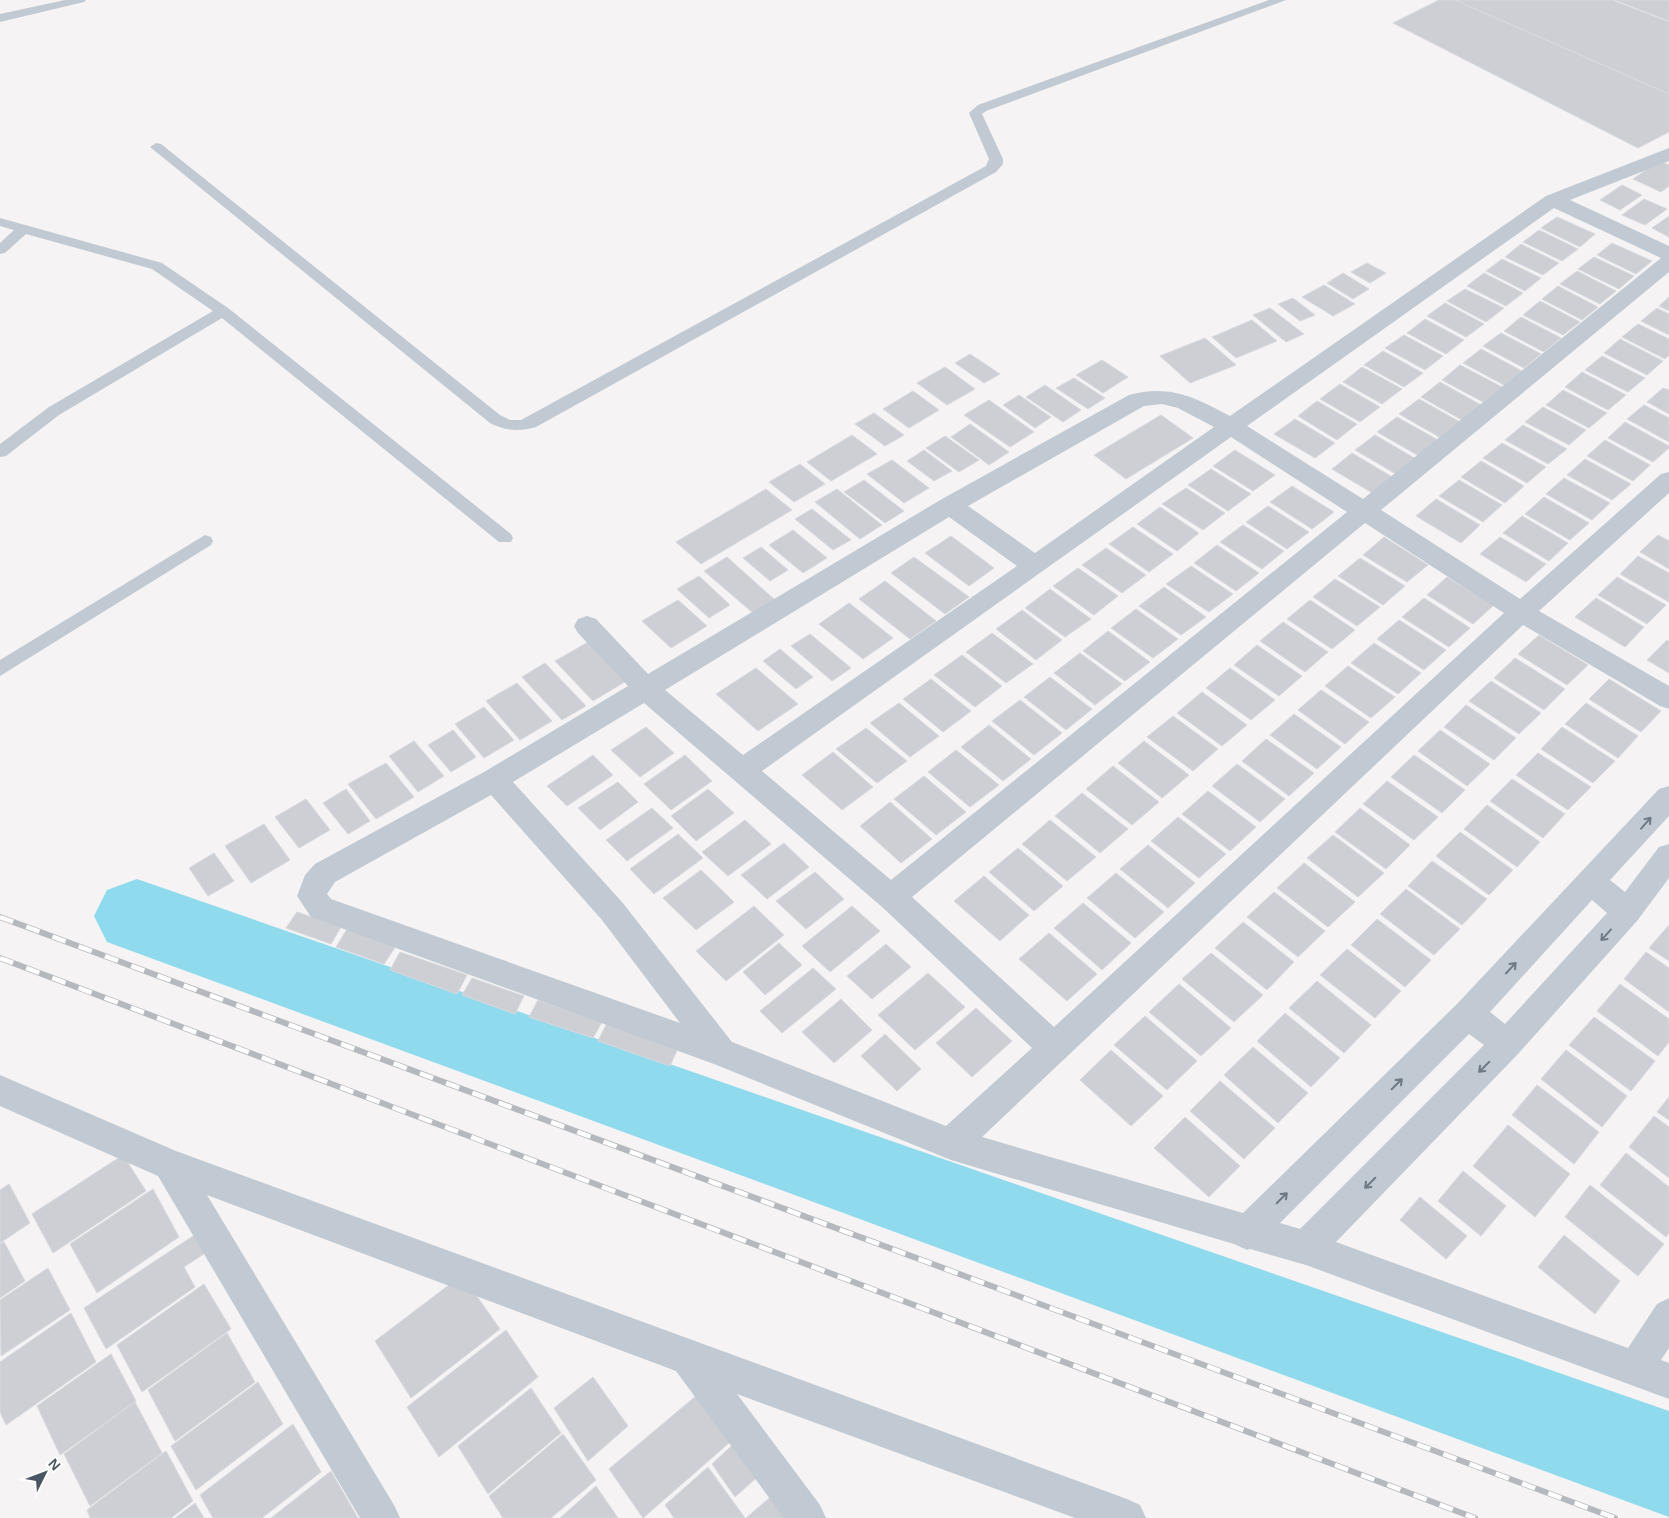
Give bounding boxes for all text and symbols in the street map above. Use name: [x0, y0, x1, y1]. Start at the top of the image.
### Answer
one-way arrow: [1640, 817, 1651, 830]
one-way arrow: [1600, 928, 1612, 941]
one-way arrow: [1505, 961, 1517, 974]
one-way arrow: [1478, 1061, 1490, 1074]
one-way arrow: [1391, 1078, 1403, 1090]
one-way arrow: [1364, 1177, 1376, 1189]
one-way arrow: [1276, 1192, 1288, 1205]
north arrow: [20, 1448, 70, 1498]
text: N: [45, 1455, 64, 1473]

